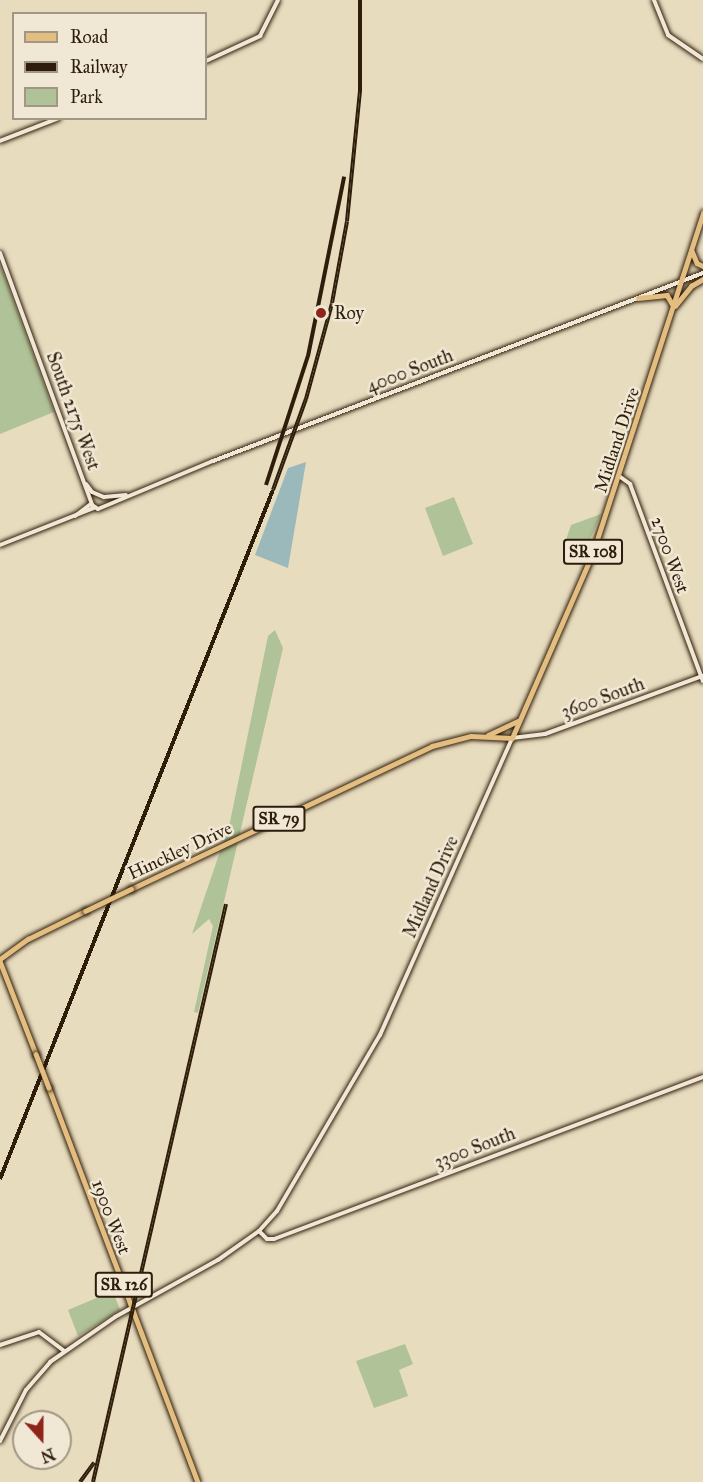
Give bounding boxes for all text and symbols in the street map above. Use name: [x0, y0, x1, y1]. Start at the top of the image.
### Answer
legend: [12, 12, 207, 120]
text: Road: [70, 26, 108, 48]
text: Railway: [70, 56, 127, 78]
text: Park: [70, 86, 103, 108]
place label: Roy: [334, 302, 364, 324]
marker: Roy: [312, 304, 330, 322]
street label: 4000 South: [364, 345, 456, 397]
street label: South 2175 West: [42, 349, 104, 473]
street label: Midland Drive: [590, 385, 644, 495]
street label: 2700 West: [646, 514, 694, 596]
road number: SR 108: [563, 539, 623, 565]
street label: 3600 South: [559, 673, 647, 723]
road number: SR 79: [252, 806, 306, 832]
street label: Hinckley Drive: [125, 817, 235, 885]
street label: Midland Drive: [399, 833, 463, 941]
street label: 3300 South: [432, 1123, 518, 1173]
street label: 1900 West: [87, 1177, 135, 1257]
road number: SR 126: [94, 1272, 154, 1298]
north arrow: [12, 1410, 72, 1470]
text: N: [38, 1444, 58, 1467]

